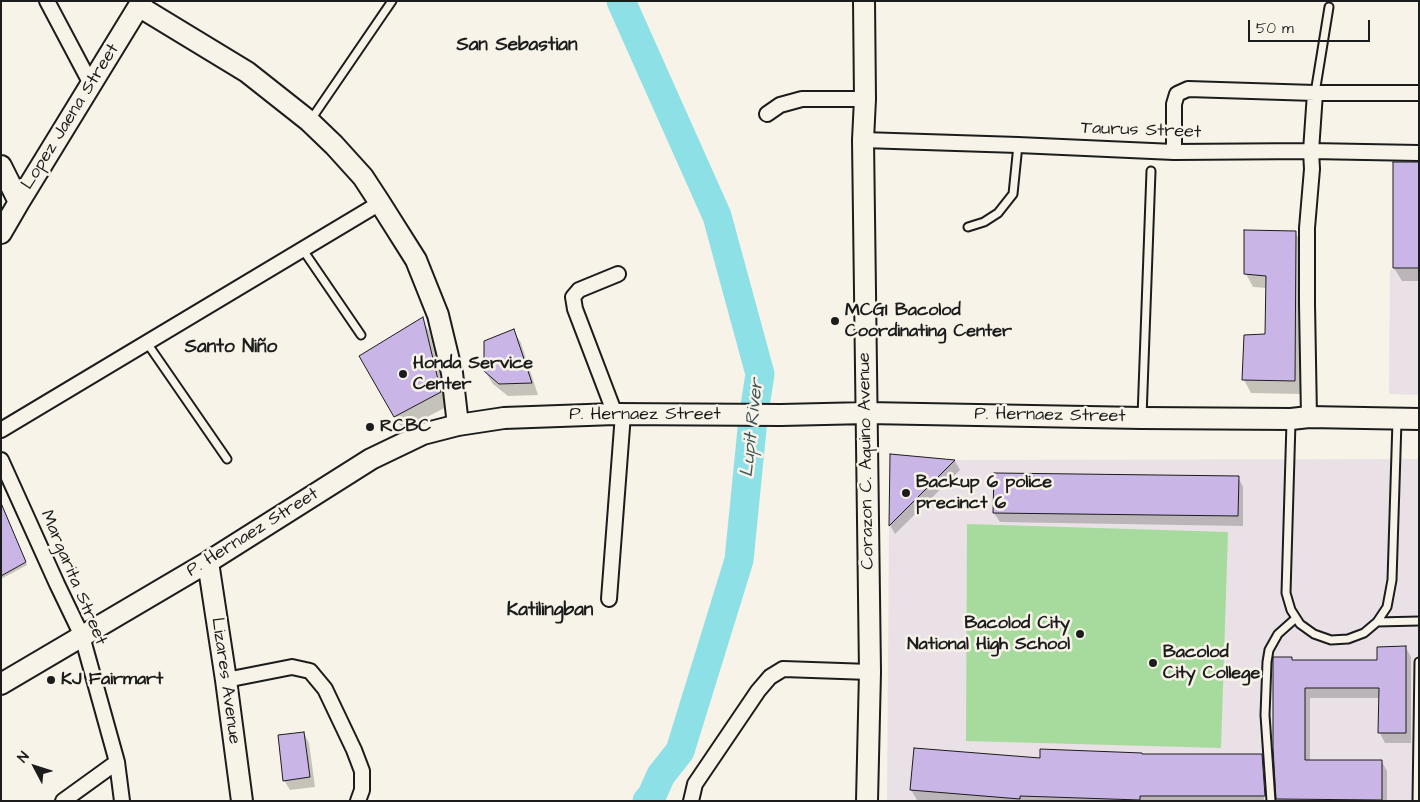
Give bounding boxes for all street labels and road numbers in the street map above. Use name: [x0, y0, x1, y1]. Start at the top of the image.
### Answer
street label: Lopez Jaena Street: [17, 40, 125, 194]
street label: Taurus Street: [1080, 118, 1202, 144]
street label: Corazon C. Aquino Avenue: [854, 352, 880, 570]
street label: P. Hernaez Street: [569, 404, 721, 426]
street label: P. Hernaez Street: [974, 404, 1126, 428]
street label: P. Hernaez Street: [183, 484, 323, 582]
street label: Margarita Street: [35, 507, 111, 649]
street label: Lizares Avenue: [205, 616, 245, 746]

